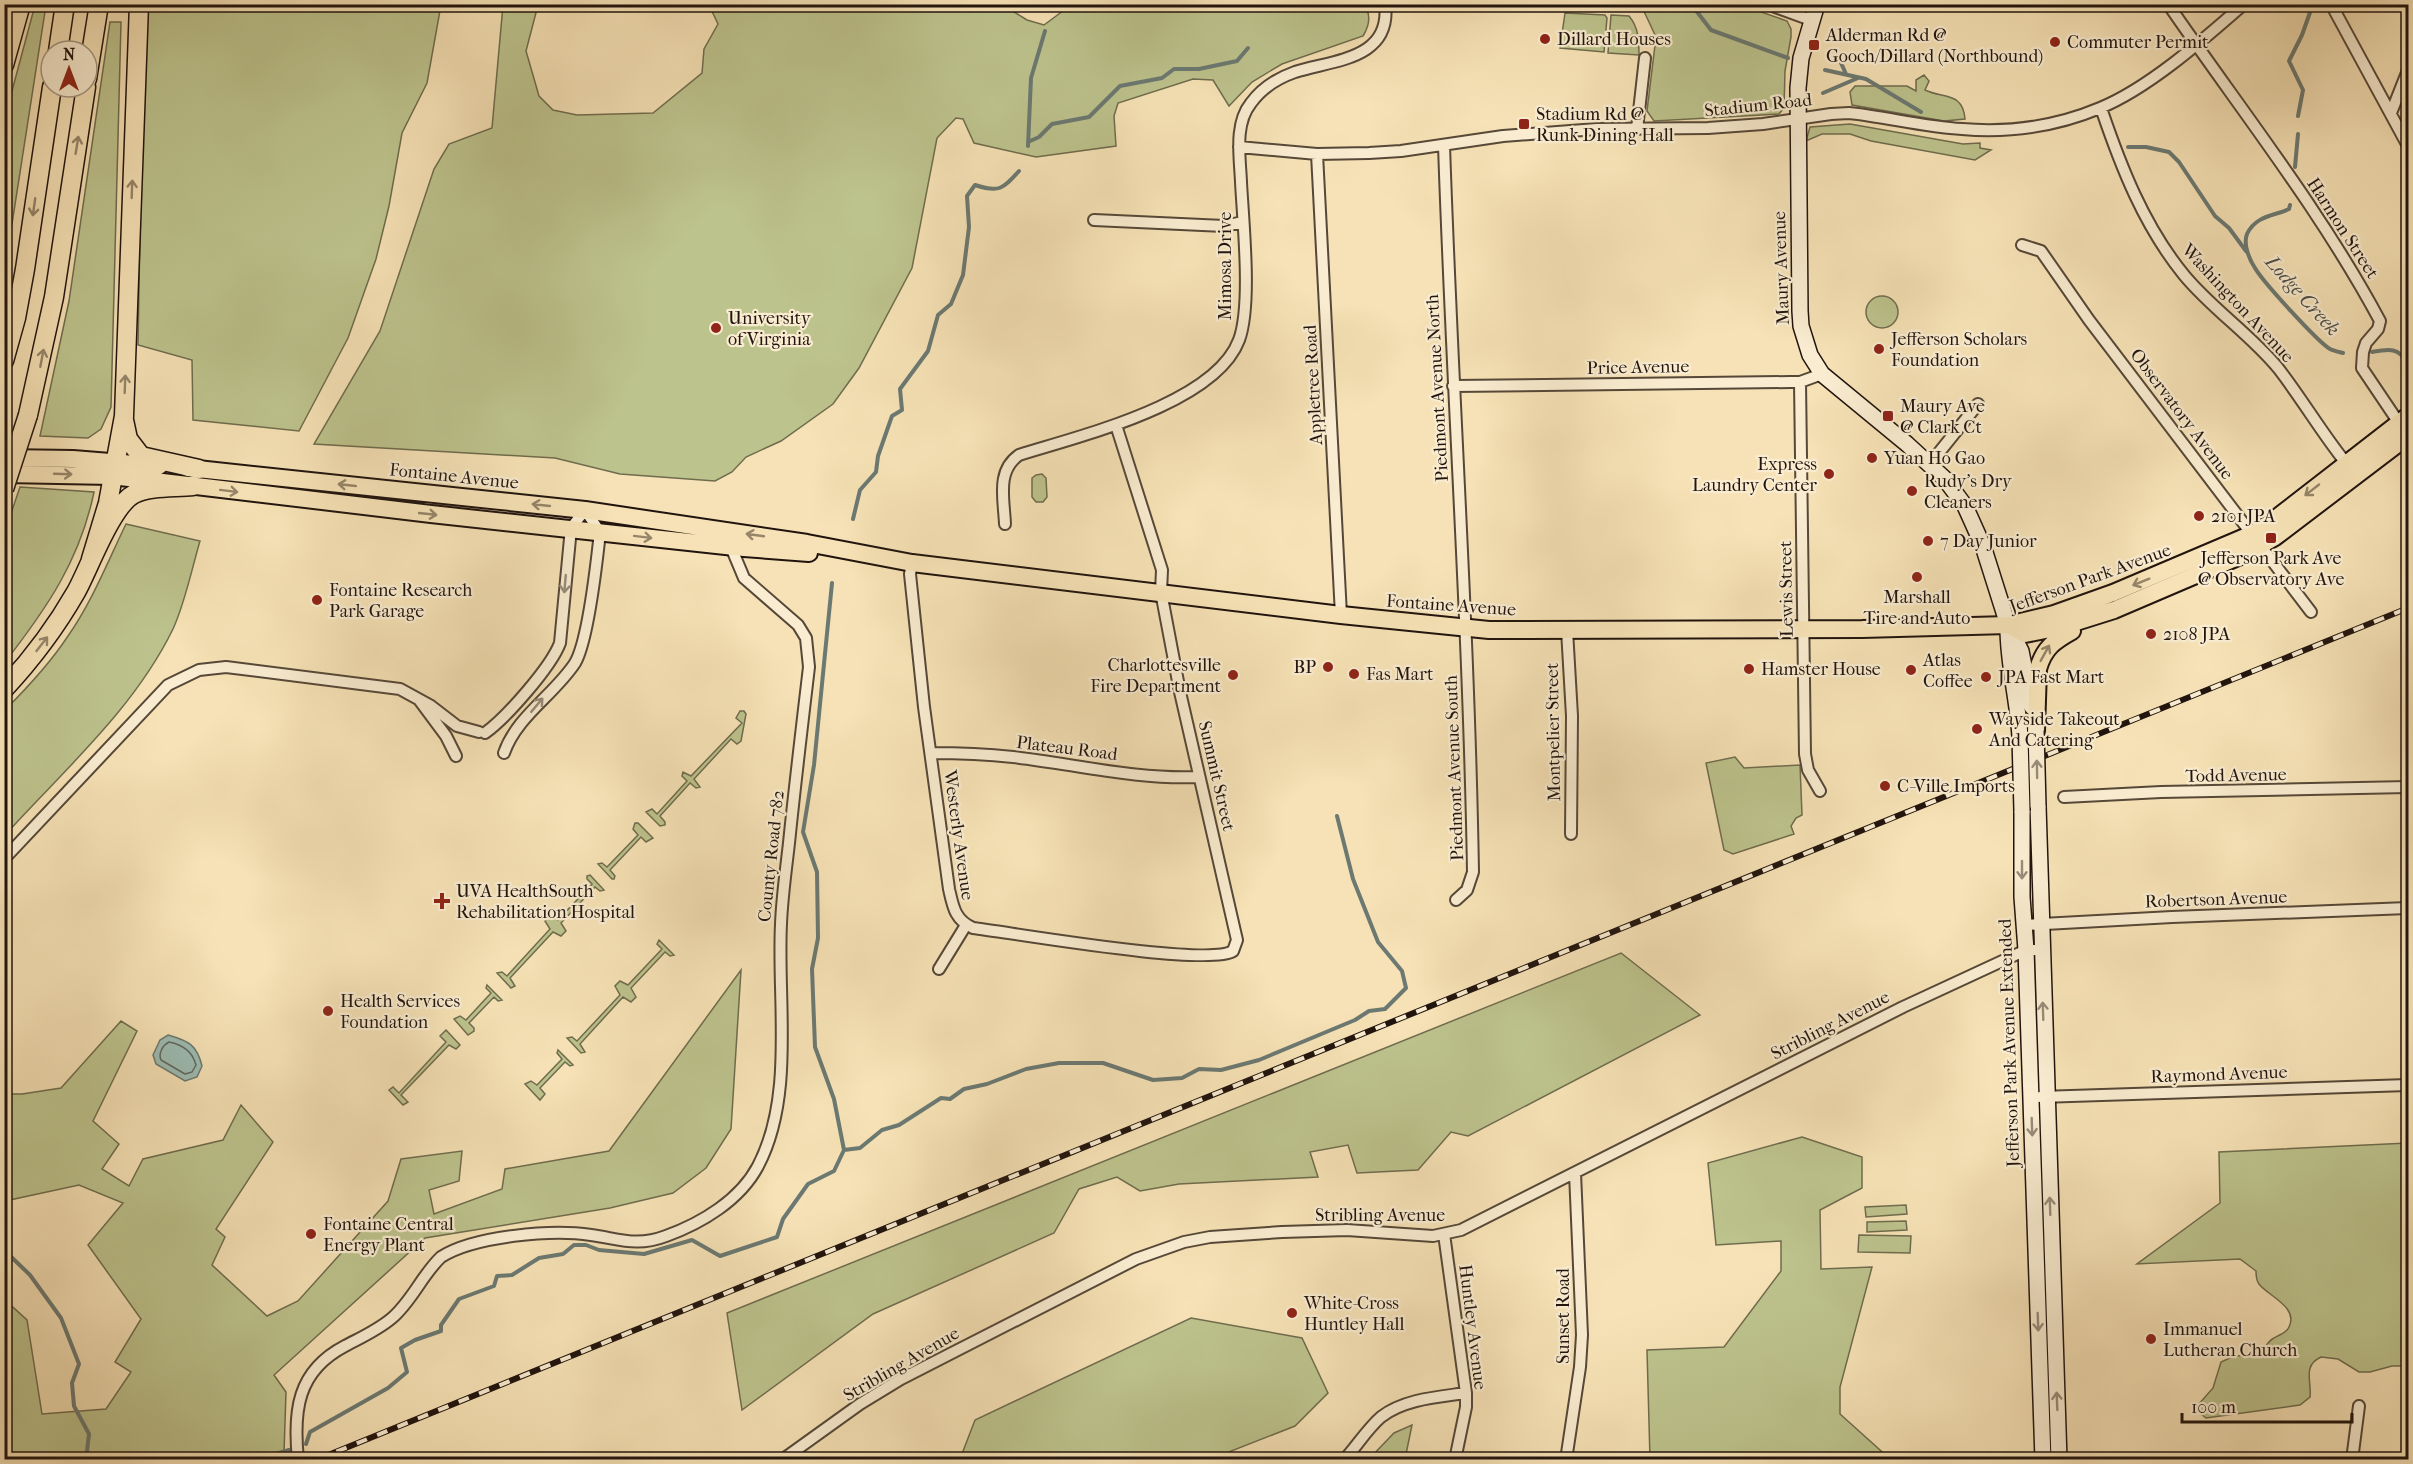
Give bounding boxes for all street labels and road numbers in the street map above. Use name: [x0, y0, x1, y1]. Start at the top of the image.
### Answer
street label: Stadium Road: [1703, 89, 1813, 122]
street label: Harmon Street: [2302, 174, 2383, 283]
street label: Maury Avenue: [1769, 211, 1794, 325]
street label: Mimosa Drive: [1215, 212, 1236, 320]
street label: Washington Avenue: [2176, 239, 2298, 367]
street label: Piedmont Avenue North: [1422, 294, 1453, 482]
street label: Appletree Road: [1300, 324, 1327, 447]
street label: Observatory Avenue: [2125, 345, 2238, 484]
street label: Price Avenue: [1587, 356, 1690, 379]
street label: Fontaine Avenue: [388, 459, 520, 494]
street label: Jefferson Park Avenue: [2005, 539, 2174, 618]
street label: Lewis Street: [1775, 540, 1798, 637]
street label: Fontaine Avenue: [1385, 590, 1517, 621]
street label: Montpelier Street: [1542, 662, 1565, 802]
street label: Piedmont Avenue South: [1441, 675, 1468, 861]
street label: Summit Street: [1194, 719, 1240, 834]
street label: Plateau Road: [1015, 732, 1119, 765]
street label: Todd Avenue: [2185, 764, 2287, 787]
street label: Westerly Avenue: [939, 768, 978, 902]
street label: County Road 782: [754, 789, 789, 923]
street label: Robertson Avenue: [2144, 887, 2288, 912]
street label: Jefferson Park Avenue Extended: [1995, 918, 2024, 1170]
street label: Stribling Avenue: [1767, 987, 1893, 1064]
street label: Raymond Avenue: [2150, 1062, 2288, 1087]
street label: Stribling Avenue: [1315, 1205, 1445, 1226]
street label: Huntley Avenue: [1454, 1263, 1491, 1391]
street label: Sunset Road: [1553, 1268, 1574, 1364]
street label: Stribling Avenue: [840, 1323, 963, 1406]

